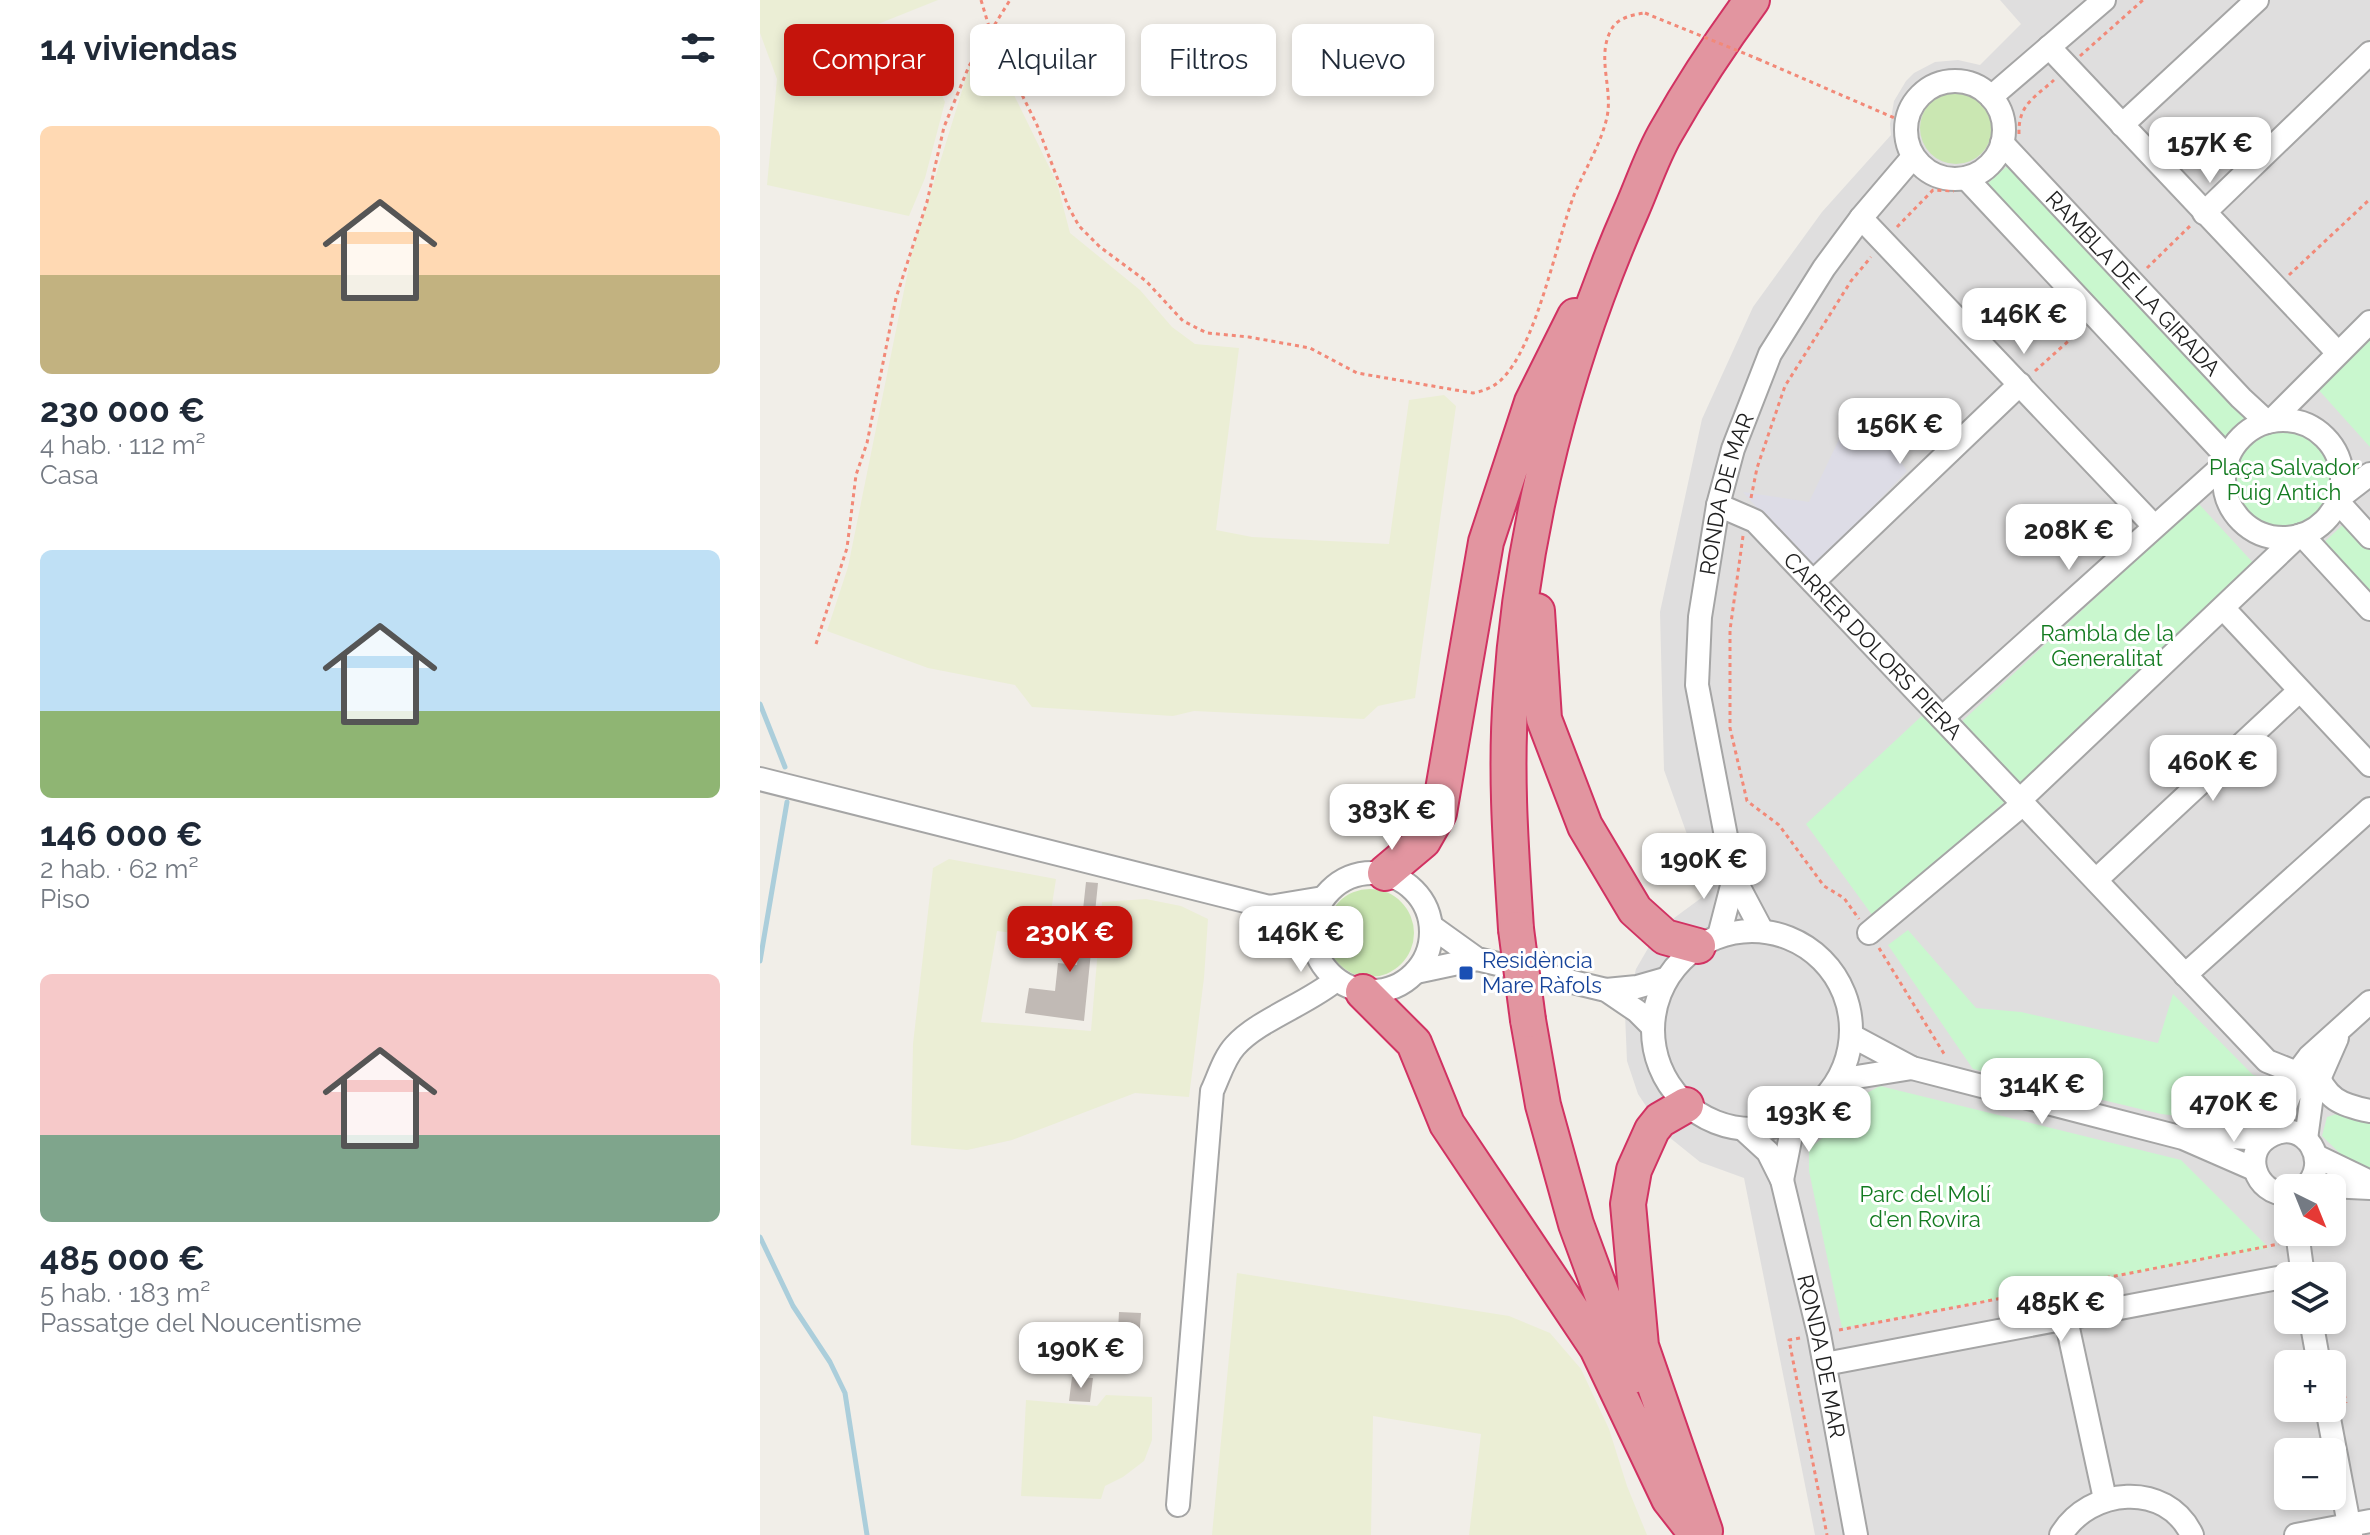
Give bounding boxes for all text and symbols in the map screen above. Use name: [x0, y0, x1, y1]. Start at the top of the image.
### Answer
chip: Comprar: [784, 24, 954, 96]
chip: Alquilar: [970, 24, 1125, 96]
chip: Filtros: [1141, 24, 1276, 96]
chip: Nuevo: [1292, 24, 1434, 96]
icon: filters: [676, 26, 720, 70]
text: 14 viviendas: [40, 28, 237, 68]
pin: 157K €: [2145, 117, 2275, 185]
text: 157K €: [2167, 128, 2253, 158]
icon: home: [308, 178, 452, 322]
street label: RAMBLA DE LA GIRADA: [2040, 185, 2226, 381]
pin: 146K €: [1959, 288, 2089, 356]
text: 146K €: [1980, 299, 2068, 329]
text: 230 000 €: [40, 390, 205, 430]
pin: 156K €: [1835, 398, 1965, 466]
street label: RONDA DE MAR: [1694, 409, 1759, 577]
text: 156K €: [1856, 409, 1944, 439]
text: 4 hab. · 112 m²: [40, 430, 206, 460]
park label: Plaça Salvador Puig Antich: [2209, 454, 2359, 505]
text: Casa: [40, 460, 99, 490]
pin: 208K €: [2004, 504, 2134, 572]
text: 208K €: [2024, 515, 2114, 545]
street label: CARRER DOLORS PIERA: [1778, 547, 1968, 745]
icon: home: [308, 602, 452, 746]
park label: Rambla de la Generalitat: [2040, 620, 2174, 671]
pin: 460K €: [2148, 735, 2278, 803]
text: 460K €: [2168, 746, 2258, 776]
pin: 383K €: [1327, 784, 1457, 852]
text: 383K €: [1348, 795, 1436, 825]
text: 146 000 €: [40, 814, 203, 854]
pin: 190K €: [1639, 833, 1769, 901]
text: 190K €: [1660, 844, 1748, 874]
text: 2 hab. · 62 m²: [40, 854, 198, 884]
text: Piso: [40, 884, 90, 914]
pin: 230K €: [1005, 906, 1135, 974]
pin: 146K €: [1236, 906, 1366, 974]
text: 230K €: [1025, 917, 1115, 947]
text: 146K €: [1257, 917, 1345, 947]
place label: Residència Mare Ràfols: [1482, 947, 1602, 998]
marker: Residència Mare Ràfols: [1457, 964, 1475, 982]
icon: home: [308, 1026, 452, 1170]
pin: 314K €: [1977, 1058, 2107, 1126]
text: 314K €: [1999, 1069, 2085, 1099]
pin: 470K €: [2169, 1076, 2299, 1144]
pin: 193K €: [1744, 1086, 1874, 1154]
text: 470K €: [2189, 1087, 2279, 1117]
text: 193K €: [1766, 1097, 1852, 1127]
north arrow: [2274, 1174, 2346, 1246]
map controls: [2274, 1174, 2346, 1510]
park label: Parc del Molí d'en Rovira: [1859, 1181, 1991, 1232]
text: 485 000 €: [40, 1238, 205, 1278]
button: layers: [2274, 1262, 2346, 1334]
street label: RONDA DE MAR: [1792, 1272, 1851, 1440]
pin: 485K €: [1996, 1276, 2126, 1344]
text: 5 hab. · 183 m²: [40, 1278, 210, 1308]
text: 485K €: [2016, 1287, 2106, 1317]
text: Passatge del Noucentisme: [40, 1308, 361, 1338]
pin: 190K €: [1016, 1322, 1146, 1390]
text: 190K €: [1037, 1333, 1125, 1363]
button: +: [2274, 1350, 2346, 1422]
button: −: [2274, 1438, 2346, 1510]

